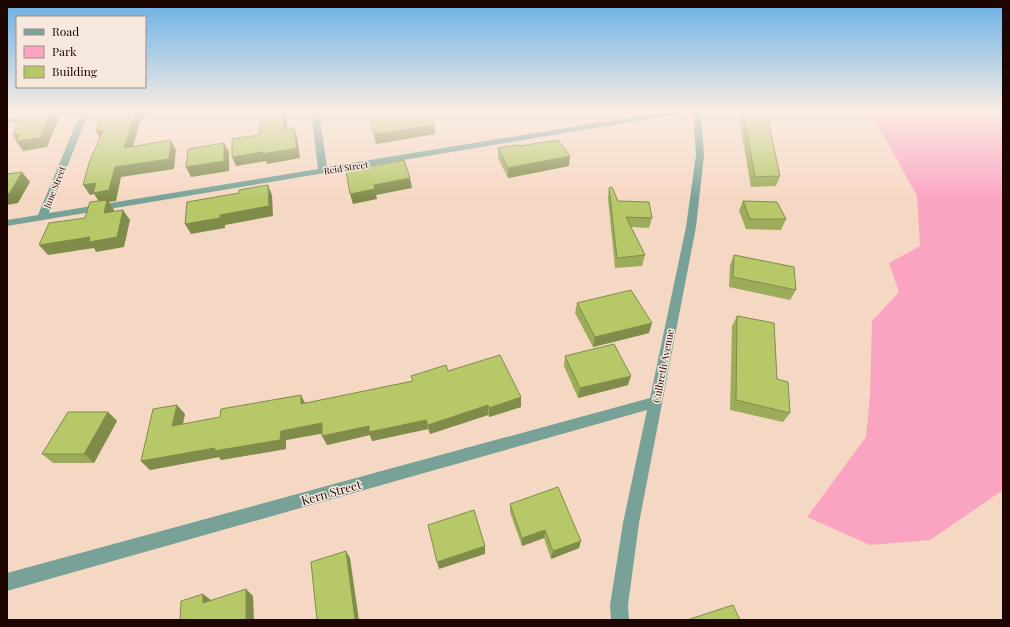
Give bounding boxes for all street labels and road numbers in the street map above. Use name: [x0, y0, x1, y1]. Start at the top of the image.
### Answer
street label: Reid Street: [323, 157, 370, 176]
street label: June Street: [40, 163, 68, 211]
street label: Culbreth Avenue: [649, 328, 677, 404]
street label: Kern Street: [299, 476, 364, 508]

